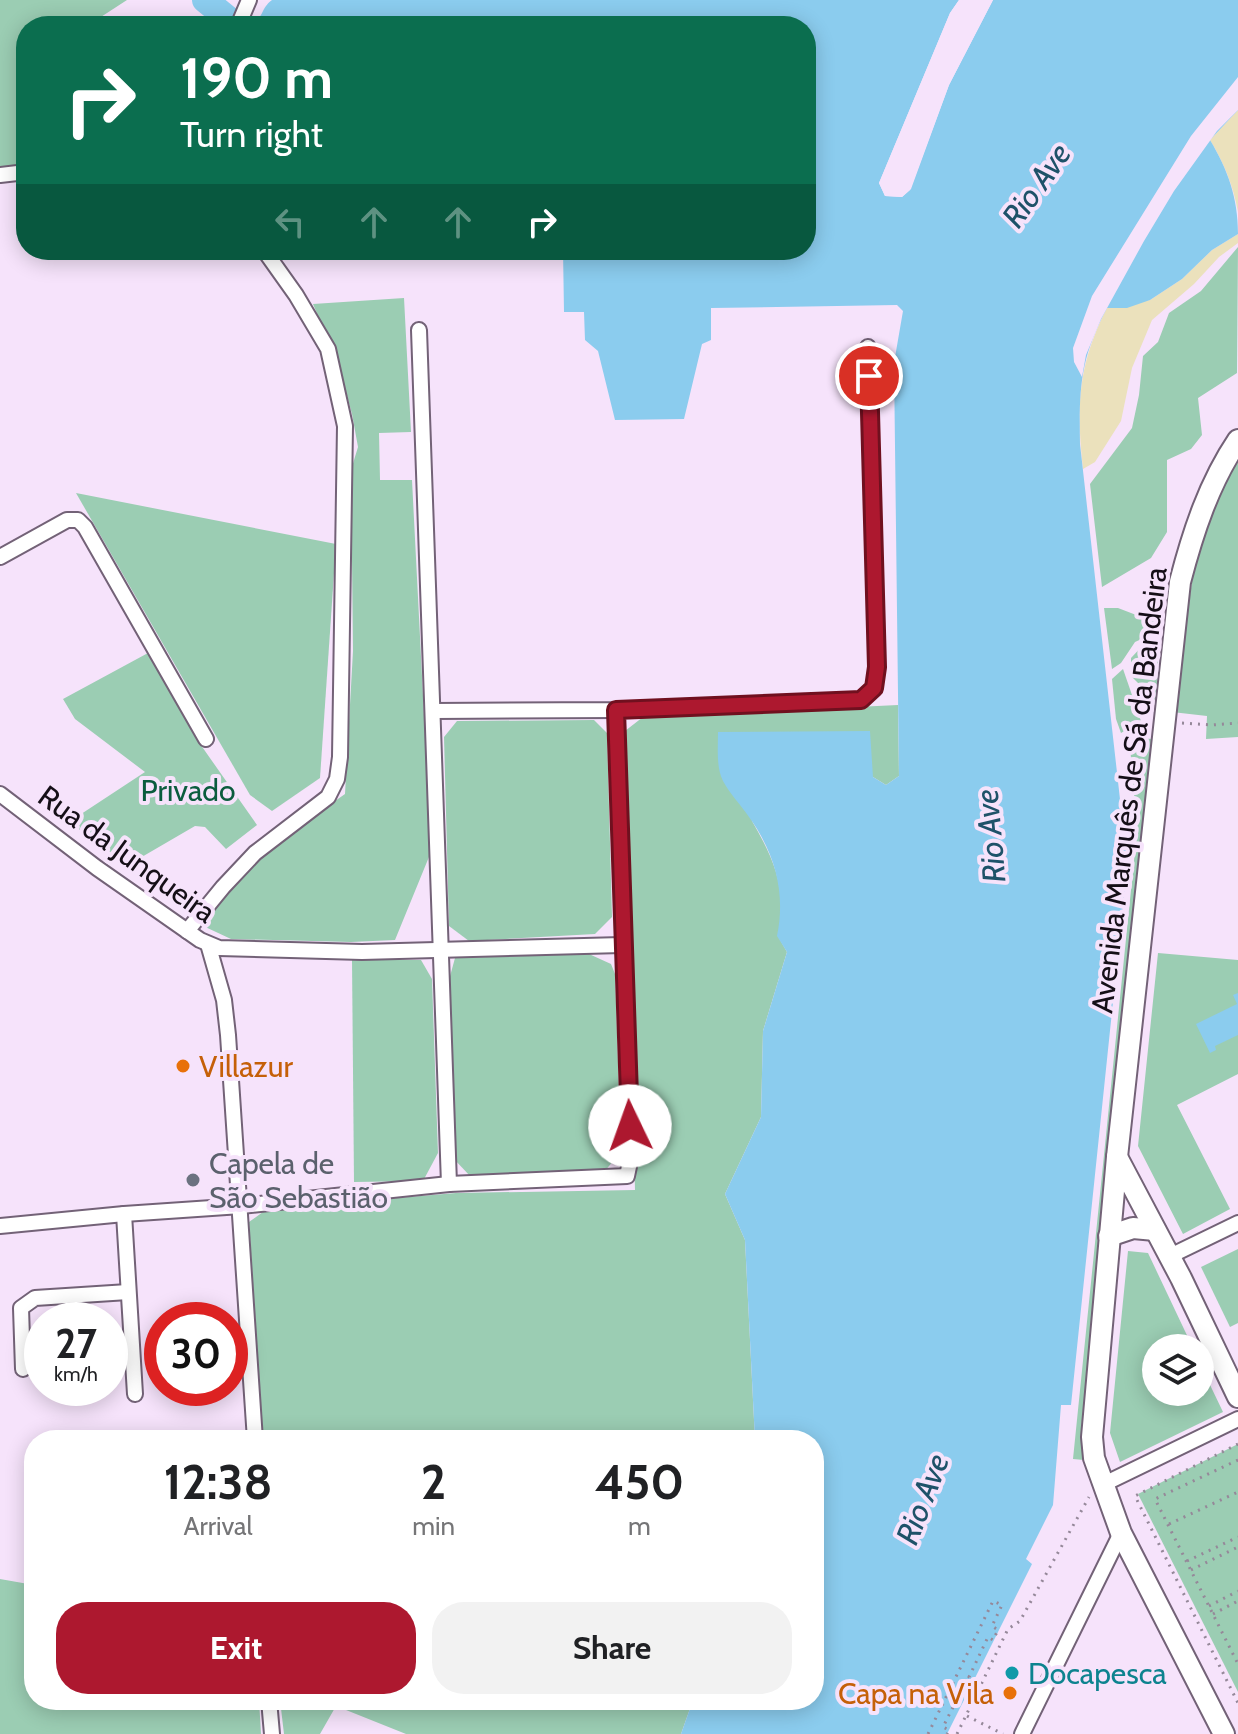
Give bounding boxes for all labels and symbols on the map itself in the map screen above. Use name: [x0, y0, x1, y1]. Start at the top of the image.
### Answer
water label: Rio Ave: [993, 135, 1079, 235]
pin: [835, 342, 903, 410]
street label: Avenida Marquês de Sá da Bandeira: [1083, 564, 1175, 1015]
park label: Privado: [141, 772, 235, 809]
street label: Rua da Junqueira: [31, 777, 223, 931]
water label: Rio Ave: [966, 788, 1014, 884]
place label: Villazur: [199, 1048, 293, 1085]
marker: Villazur: [174, 1057, 192, 1075]
position arrow: [588, 1084, 672, 1168]
place label: Capela de São Sebastião: [209, 1145, 388, 1216]
marker: Capela de São Sebastião: [184, 1171, 202, 1189]
speed limit sign: 30: [144, 1302, 248, 1406]
water label: Rio Ave: [887, 1448, 957, 1550]
place label: Docapesca: [1028, 1655, 1167, 1692]
marker: Docapesca: [1003, 1664, 1021, 1682]
place label: Capa na Vila: [838, 1675, 995, 1712]
marker: Capa na Vila: [1001, 1684, 1019, 1702]

